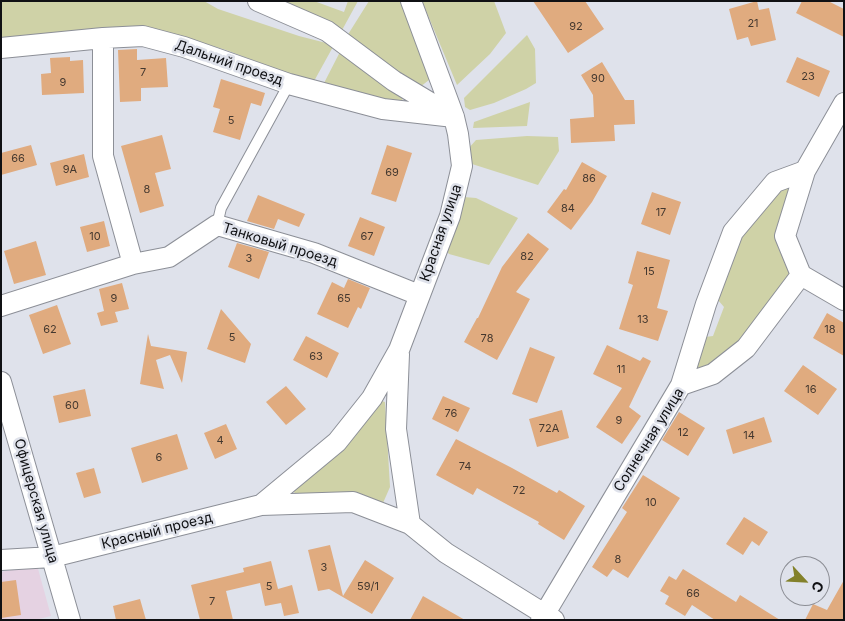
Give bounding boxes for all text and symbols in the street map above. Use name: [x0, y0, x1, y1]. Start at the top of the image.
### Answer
house number: 21: [747, 17, 759, 31]
house number: 92: [569, 20, 583, 34]
street label: Дальний проезд: [173, 37, 285, 89]
house number: 7: [140, 66, 146, 80]
house number: 23: [801, 70, 815, 84]
house number: 90: [591, 72, 605, 86]
house number: 9: [60, 76, 66, 90]
house number: 5: [228, 114, 234, 128]
house number: 66: [11, 152, 25, 166]
house number: 9А: [63, 163, 77, 177]
house number: 69: [385, 166, 399, 180]
house number: 86: [582, 172, 596, 186]
street label: Красная улица: [417, 182, 465, 284]
house number: 8: [144, 183, 150, 197]
house number: 84: [561, 202, 575, 216]
house number: 17: [656, 206, 666, 220]
street label: Танковый проезд: [220, 220, 340, 270]
house number: 10: [89, 230, 101, 244]
house number: 67: [360, 230, 374, 244]
house number: 82: [520, 250, 534, 264]
house number: 3: [246, 252, 252, 266]
house number: 15: [643, 265, 655, 279]
house number: 9: [111, 292, 117, 306]
house number: 65: [337, 292, 351, 306]
house number: 13: [637, 313, 649, 327]
house number: 62: [43, 323, 57, 337]
house number: 18: [824, 323, 836, 337]
house number: 5: [229, 331, 235, 345]
house number: 78: [481, 332, 493, 346]
house number: 63: [309, 350, 323, 364]
house number: 11: [617, 363, 625, 377]
house number: 16: [805, 383, 817, 397]
street label: Солнечная улица: [610, 385, 688, 495]
house number: 60: [65, 399, 79, 413]
house number: 76: [445, 407, 457, 421]
house number: 9: [616, 414, 622, 428]
house number: 72А: [539, 422, 559, 436]
house number: 12: [677, 426, 689, 440]
house number: 14: [743, 429, 755, 443]
house number: 4: [216, 434, 224, 448]
street label: Офицерская улица: [10, 437, 62, 565]
house number: 6: [156, 451, 162, 465]
house number: 74: [459, 460, 471, 474]
house number: 72: [513, 484, 525, 498]
house number: 10: [645, 496, 657, 510]
street label: Красный проезд: [100, 509, 214, 553]
house number: 8: [615, 553, 621, 567]
north arrow: [780, 556, 830, 606]
house number: 3: [321, 561, 327, 575]
text: С: [808, 579, 828, 595]
house number: 5: [266, 580, 272, 594]
house number: 59/1: [357, 580, 379, 594]
house number: 66: [686, 587, 700, 601]
house number: 7: [209, 595, 215, 609]

